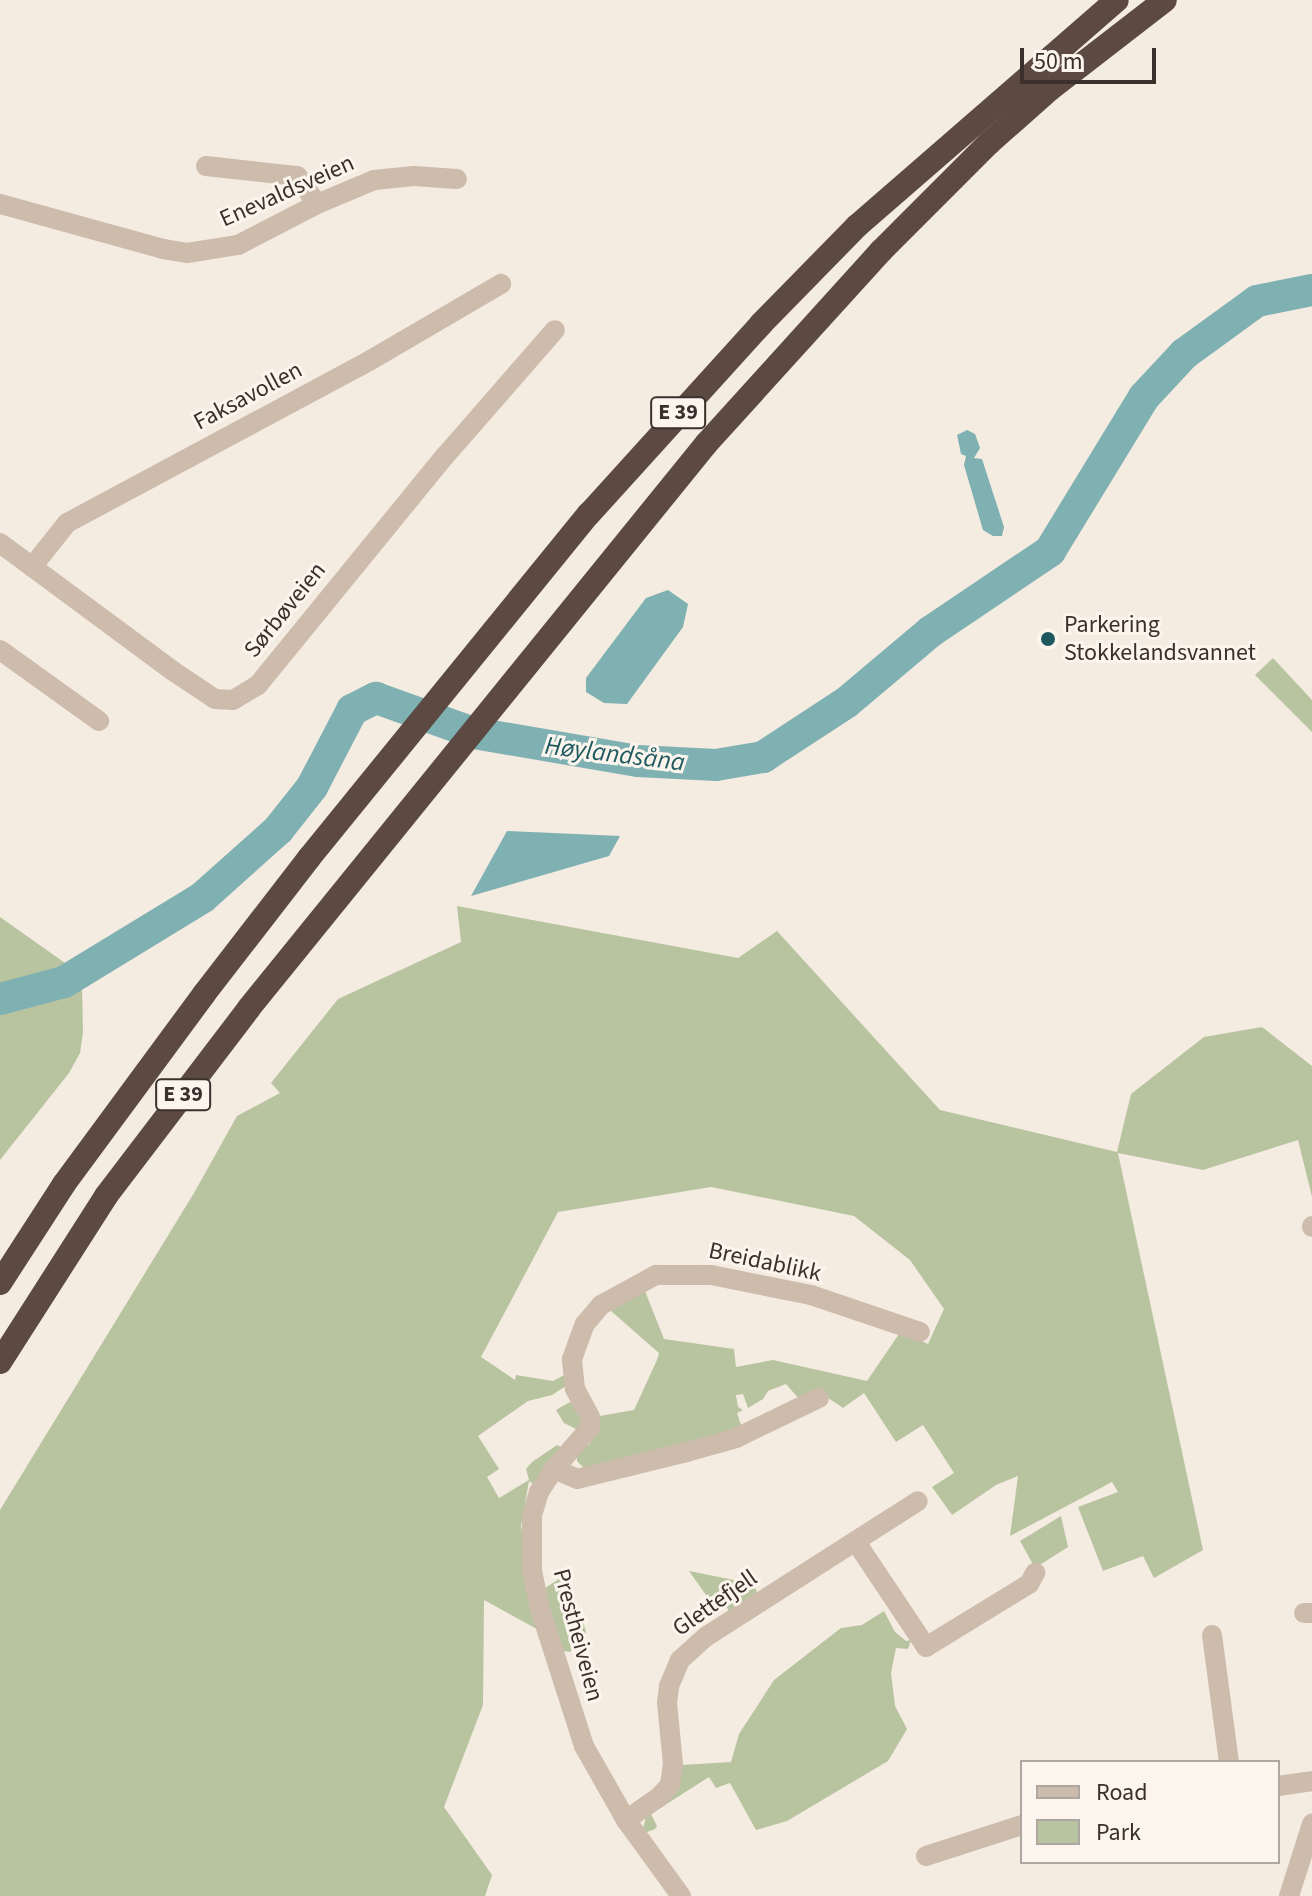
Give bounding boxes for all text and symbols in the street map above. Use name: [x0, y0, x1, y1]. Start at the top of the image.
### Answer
scale bar: [1024, 32, 1160, 82]
text: 50 m: [1034, 44, 1083, 79]
street label: Enevaldsveien: [215, 149, 359, 233]
street label: Faksavollen: [189, 355, 307, 437]
road number: E 39: [650, 395, 706, 431]
street label: Sørbøveien: [238, 557, 332, 663]
place label: Parkering Stokkelandsvannet: [1064, 611, 1256, 667]
marker: Parkering Stokkelandsvannet: [1039, 630, 1057, 648]
water label: Høylandsåna: [543, 730, 687, 778]
road number: E 39: [155, 1077, 211, 1113]
street label: Breidablikk: [706, 1236, 824, 1288]
street label: Glettefjell: [667, 1563, 763, 1643]
street label: Prestheiveien: [546, 1566, 610, 1704]
legend: [1020, 1760, 1280, 1864]
text: Road: [1096, 1775, 1148, 1810]
text: Park: [1096, 1815, 1141, 1850]

